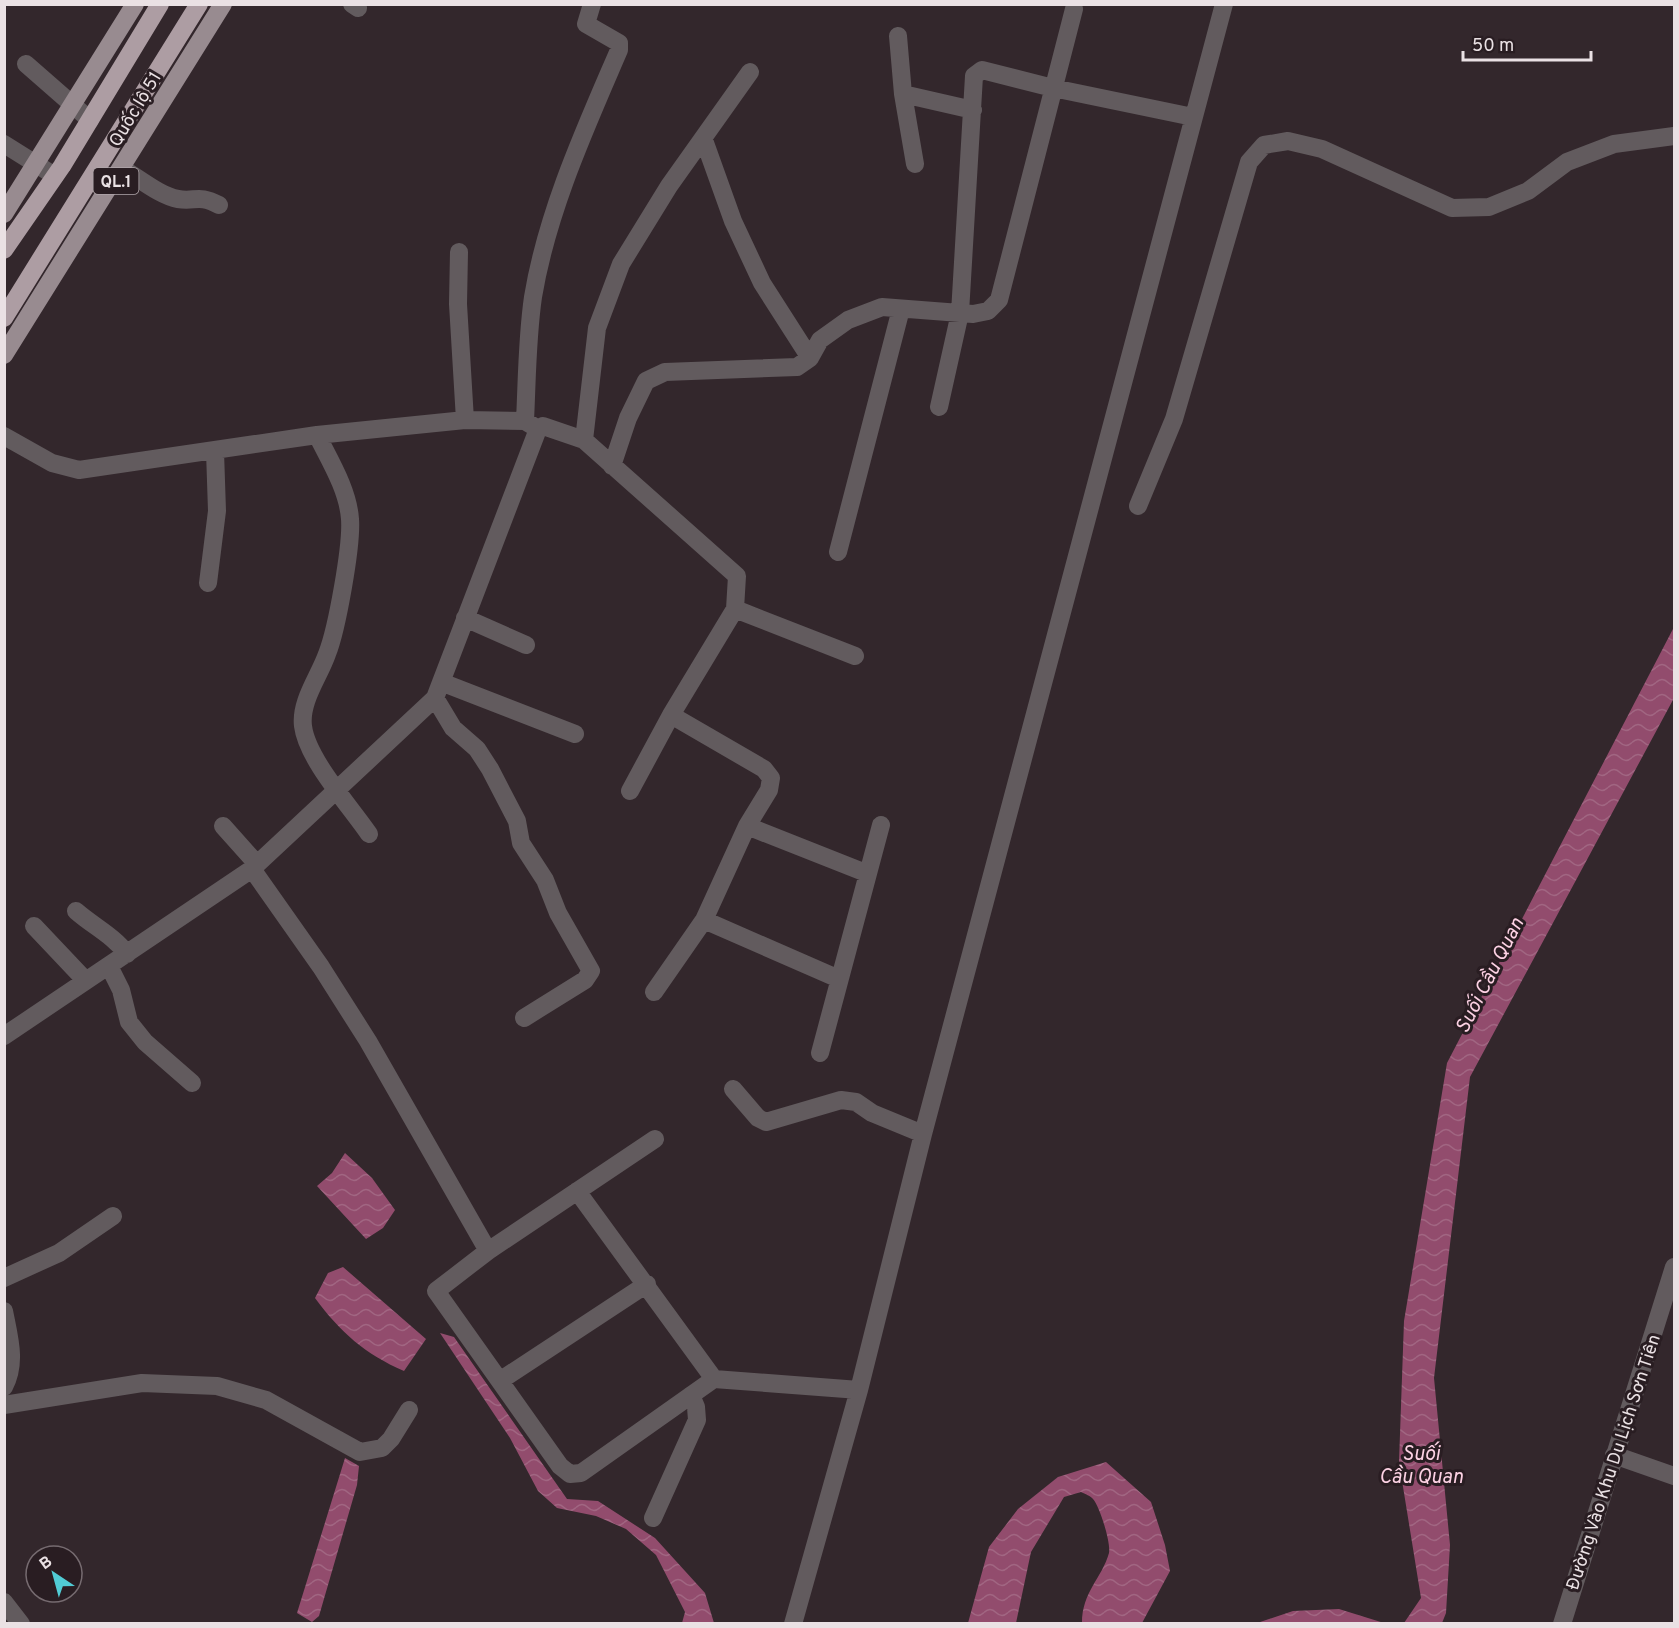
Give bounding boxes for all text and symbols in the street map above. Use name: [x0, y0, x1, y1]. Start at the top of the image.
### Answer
scale bar: [1463, 24, 1590, 62]
text: 50 m: [1472, 35, 1514, 58]
street label: Quốc lộ 51: [104, 67, 168, 152]
road number: QL.1: [94, 168, 138, 194]
water label: Suối Cầu Quan: [1450, 913, 1531, 1038]
street label: Đường Vào Khu Du Lịch Sơn Tiên: [1562, 1332, 1667, 1593]
water label: Suối Cầu Quan: [1379, 1441, 1463, 1491]
north arrow: [24, 1544, 84, 1604]
text: B: [36, 1552, 57, 1575]

